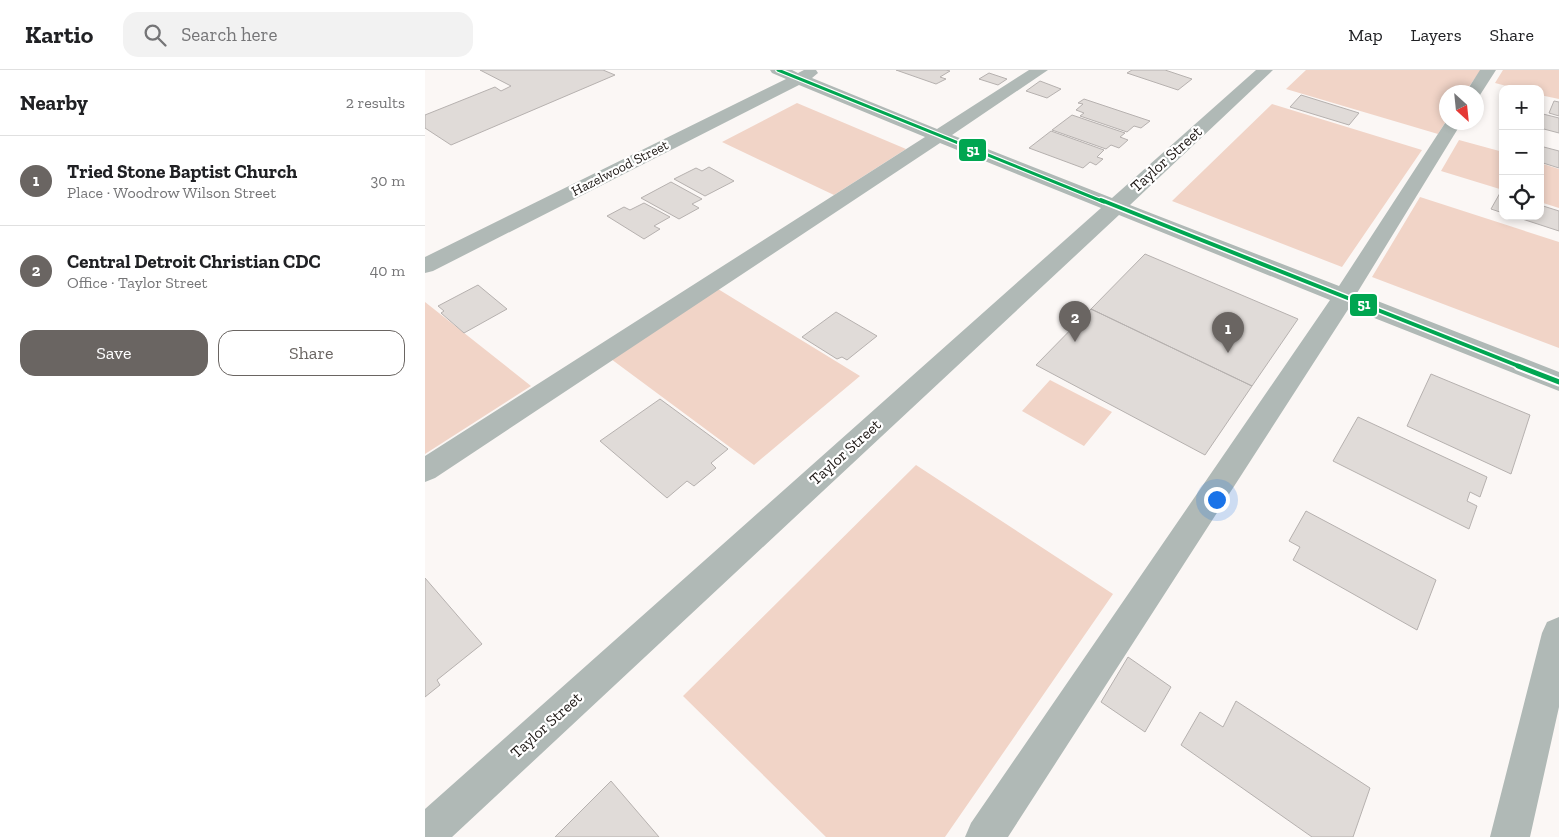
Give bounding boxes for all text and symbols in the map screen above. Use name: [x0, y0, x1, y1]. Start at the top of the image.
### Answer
search box: [123, 12, 473, 57]
text: Kartio: [25, 20, 93, 49]
icon: search: [141, 21, 169, 49]
text: Search here: [181, 23, 277, 46]
text: Map: [1348, 24, 1383, 46]
text: Layers: [1411, 24, 1462, 46]
text: Share: [1490, 24, 1534, 46]
north arrow: [1439, 85, 1484, 130]
map controls: [1499, 85, 1544, 220]
button: +: [1499, 85, 1544, 130]
text: Nearby: [20, 90, 88, 115]
text: 2 results: [346, 93, 405, 112]
street label: Taylor Street: [1126, 122, 1206, 196]
button: −: [1499, 130, 1544, 175]
street label: Hazelwood Street: [569, 136, 672, 200]
line badge: 51: [958, 138, 987, 162]
text: 51: [967, 142, 980, 159]
text: Tried Stone Baptist Church: [67, 160, 297, 183]
text: 1: [33, 171, 39, 190]
text: 30 m: [371, 171, 405, 190]
button: locate: [1499, 175, 1544, 220]
text: Place · Woodrow Wilson Street: [67, 183, 276, 202]
text: Central Detroit Christian CDC: [67, 250, 321, 273]
text: 2: [32, 261, 40, 280]
text: 40 m: [370, 261, 405, 280]
text: Office · Taylor Street: [67, 273, 207, 292]
line badge: 51: [1349, 293, 1378, 317]
text: 51: [1358, 296, 1371, 313]
pin: 2: [1059, 301, 1091, 342]
pin: 1: [1212, 312, 1244, 353]
button: Save: [20, 330, 208, 376]
button: Share: [218, 330, 405, 376]
street label: Taylor Street: [805, 415, 885, 489]
your location: [1204, 487, 1230, 513]
street label: Taylor Street: [506, 688, 586, 762]

